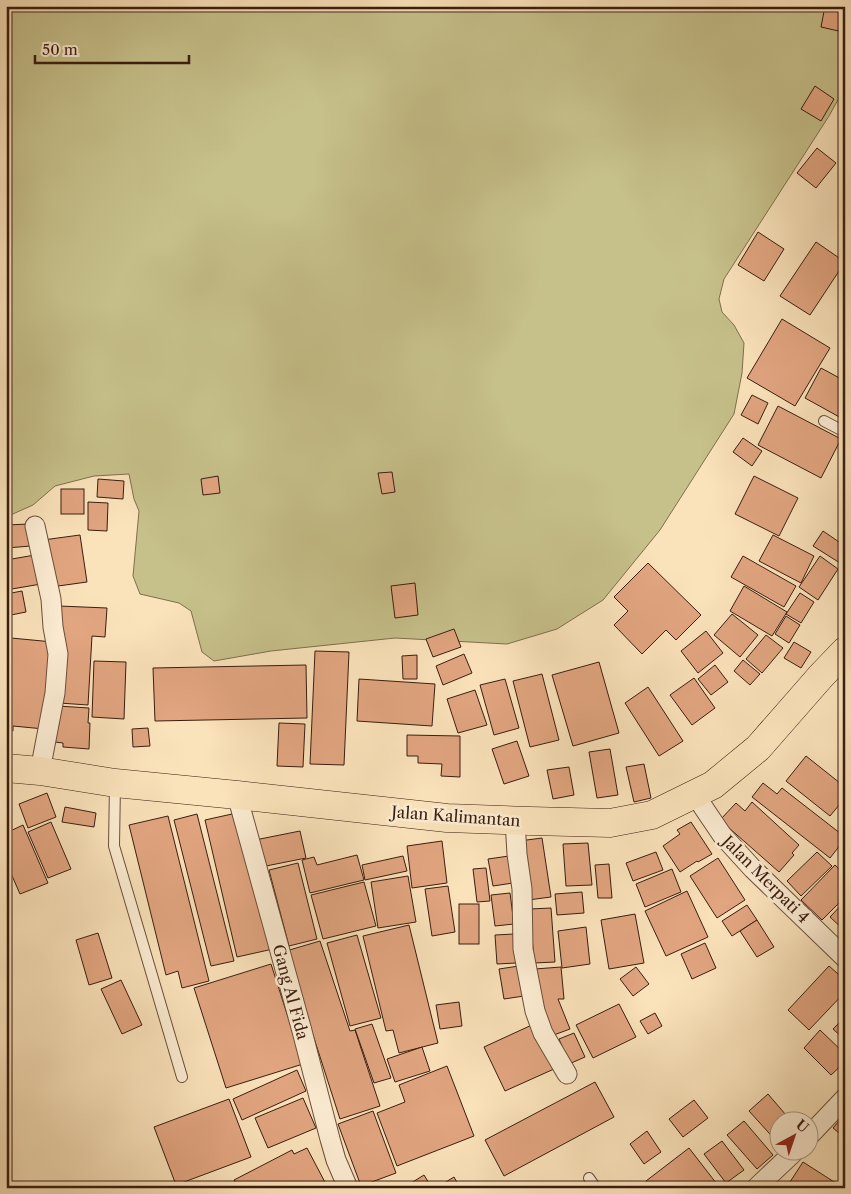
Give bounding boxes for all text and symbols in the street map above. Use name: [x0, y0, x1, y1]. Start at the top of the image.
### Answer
scale bar: [35, 32, 189, 64]
text: 50 m: [42, 40, 78, 59]
street label: Jalan Kalimantan: [388, 801, 521, 830]
street label: Jalan Merpati 4: [716, 829, 814, 927]
street label: Gang Al Fida: [269, 942, 313, 1042]
north arrow: [768, 1112, 818, 1162]
text: U: [792, 1115, 813, 1137]

